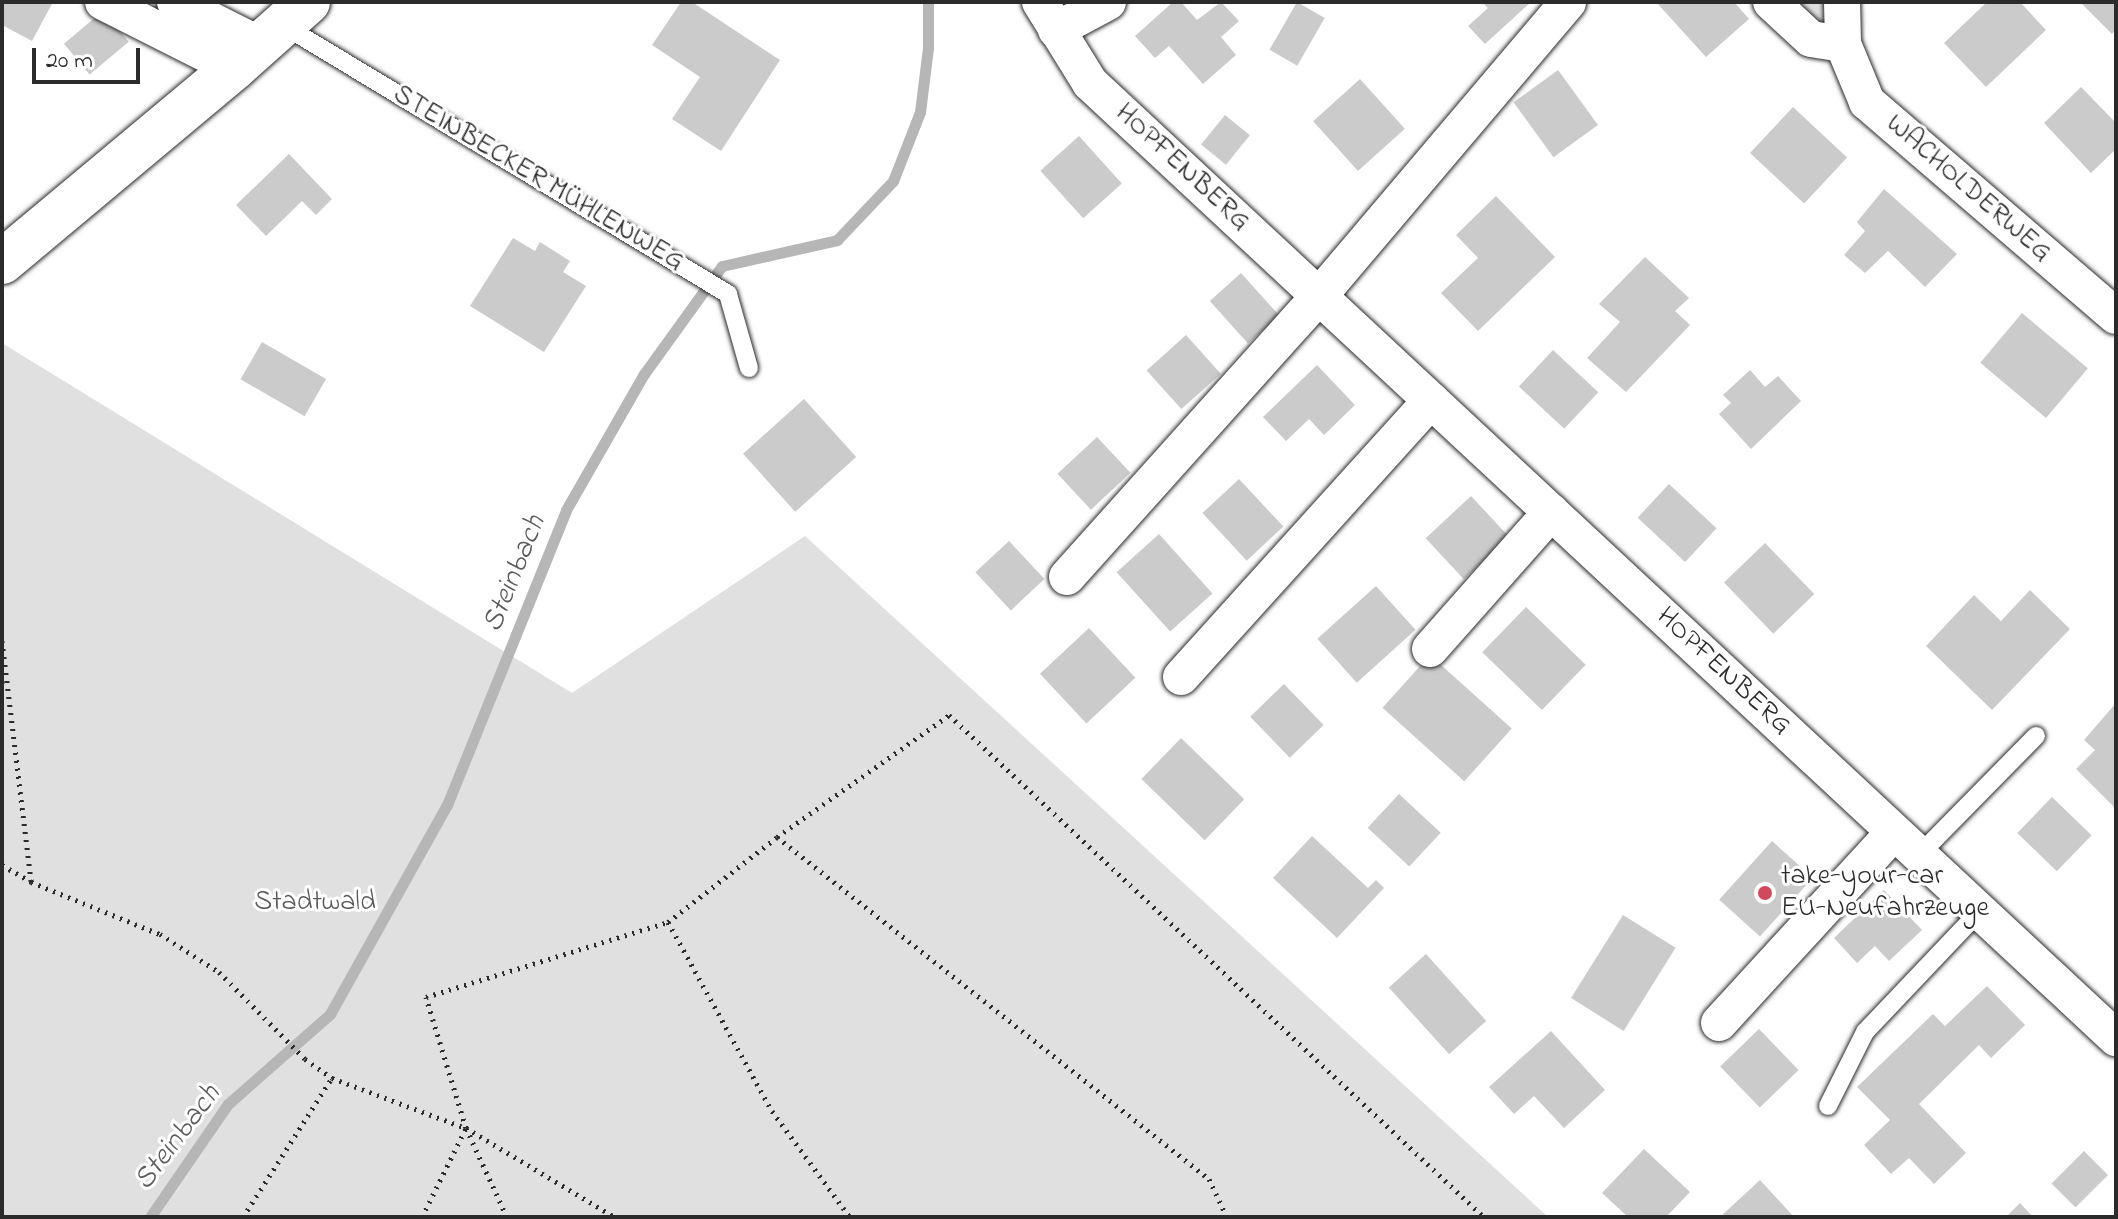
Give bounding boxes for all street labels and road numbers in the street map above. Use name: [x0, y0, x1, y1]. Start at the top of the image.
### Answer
street label: STEINBECKER MÜHLENWEG: [386, 79, 690, 279]
street label: HOPFENBERG: [1108, 97, 1256, 239]
street label: WACHOLDERWEG: [1878, 108, 2058, 270]
street label: HOPFENBERG: [1649, 601, 1797, 743]

